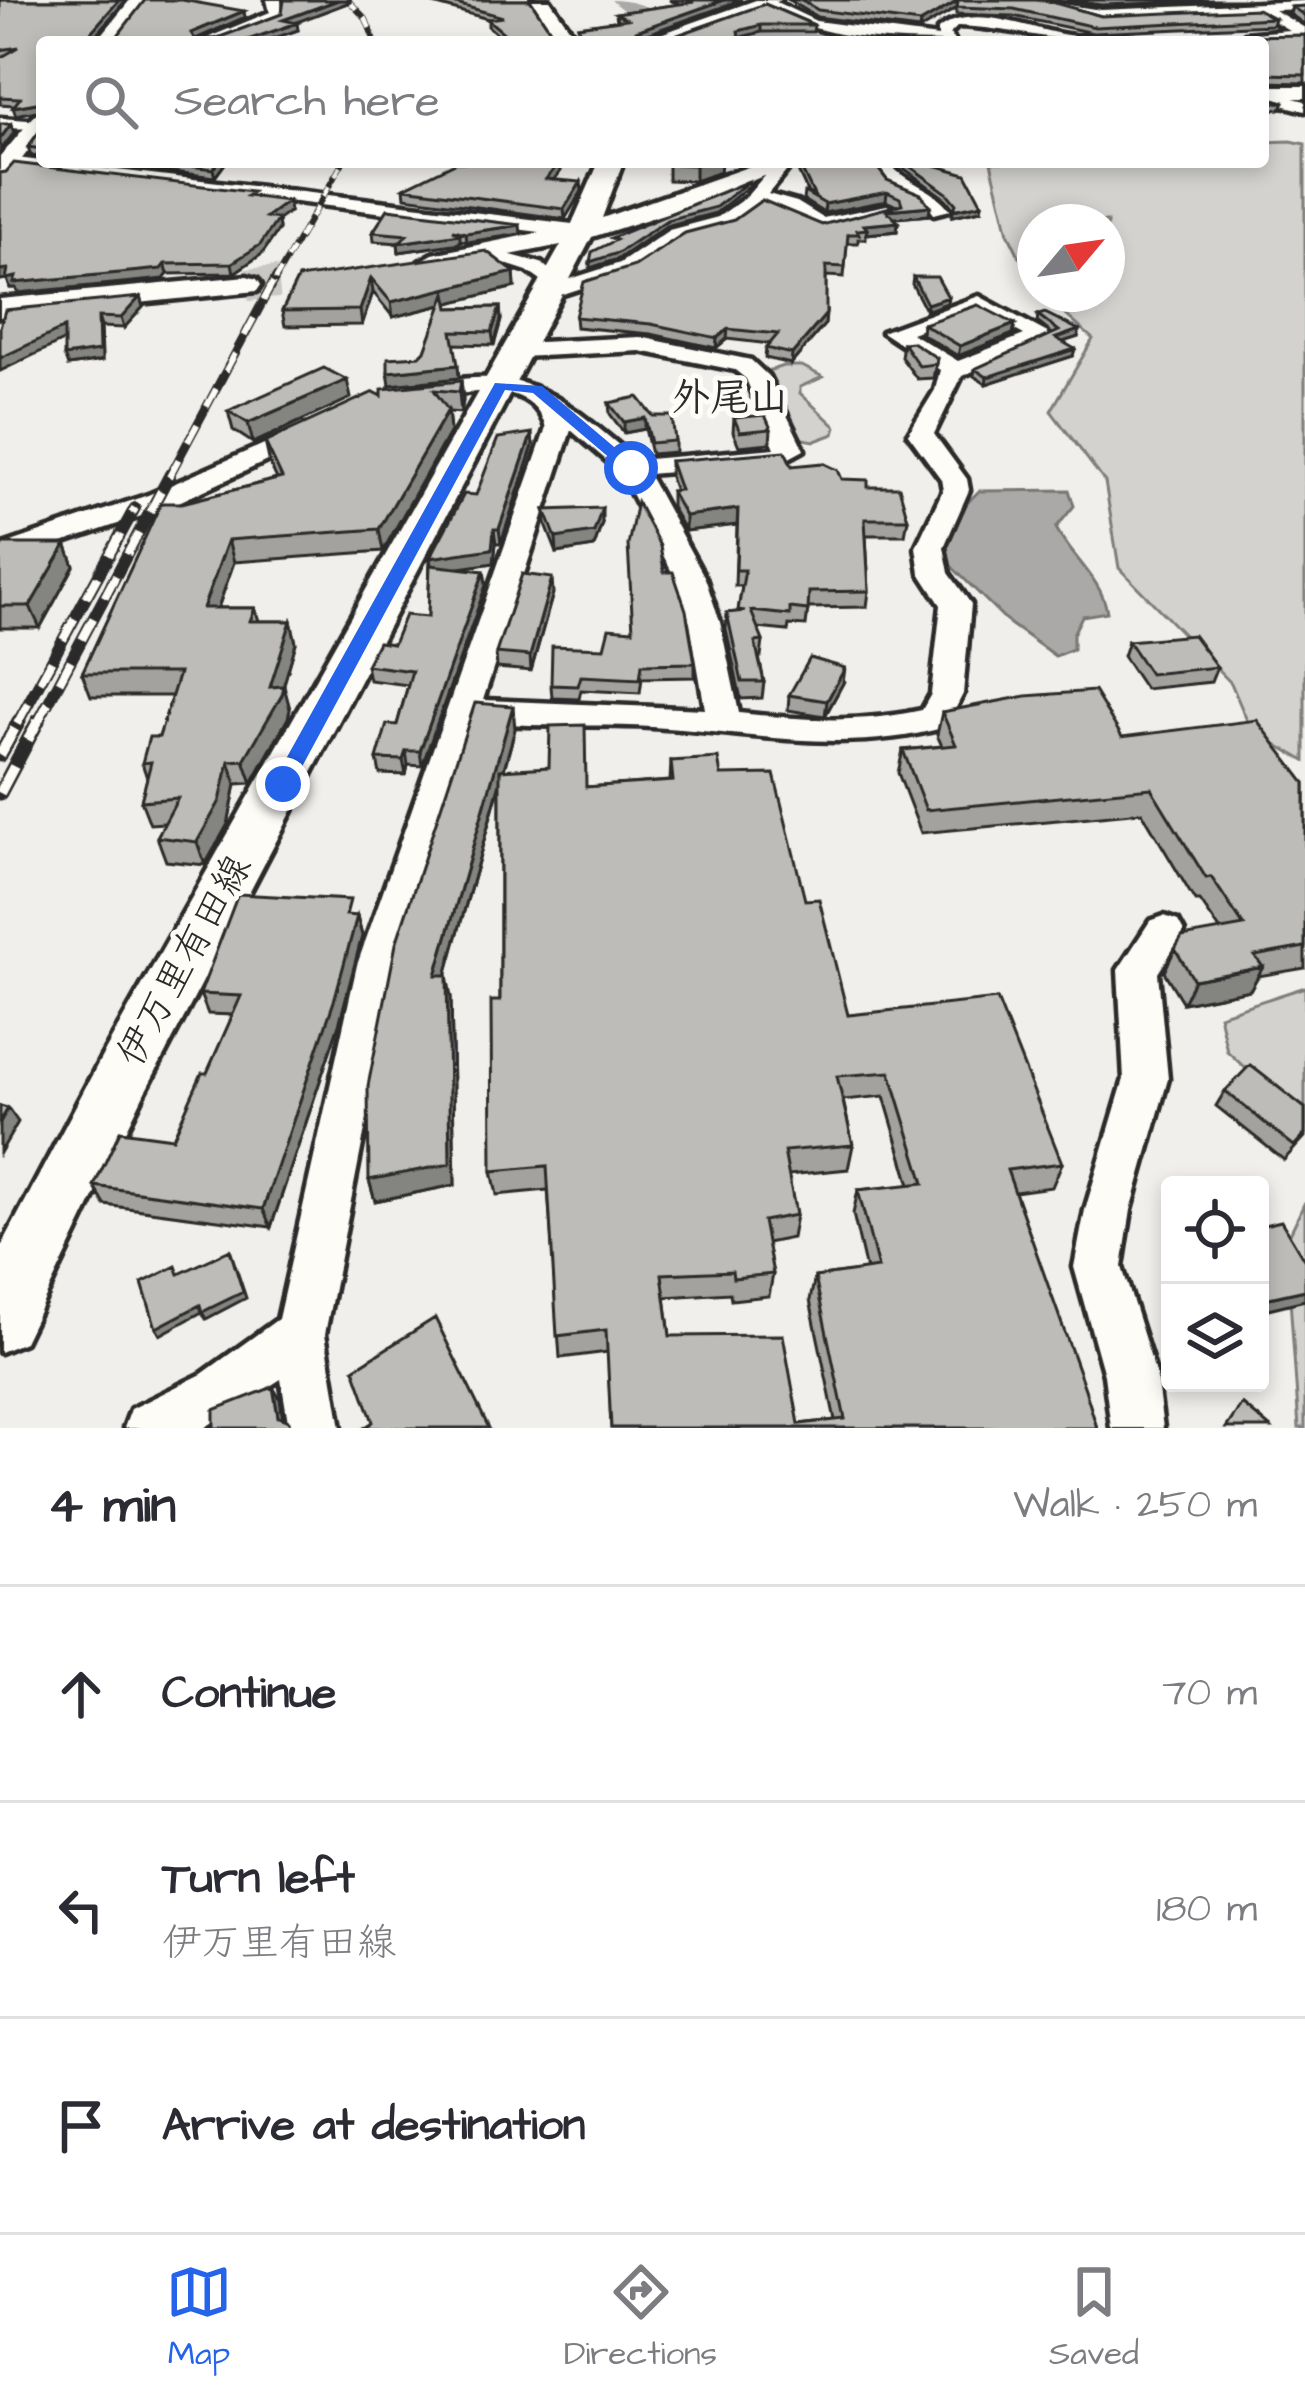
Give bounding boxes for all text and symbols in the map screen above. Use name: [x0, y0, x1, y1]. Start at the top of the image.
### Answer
search box: [36, 36, 1269, 168]
icon: search: [78, 69, 144, 135]
text: Search here: [174, 71, 440, 133]
north arrow: [1017, 204, 1125, 312]
district label: 外尾山: [671, 372, 789, 426]
route start: [604, 441, 658, 495]
route end: [256, 757, 310, 811]
street label: 伊万里有田線: [105, 846, 265, 1076]
map controls: [1161, 1176, 1269, 1392]
button: locate: [1161, 1176, 1269, 1284]
button: layers: [1161, 1284, 1269, 1392]
text: 4 min: [48, 1471, 176, 1542]
text: Walk · 250 m: [1013, 1479, 1257, 1533]
icon: ahead: [48, 1661, 114, 1727]
text: Continue: [162, 1663, 336, 1725]
text: 70 m: [1162, 1667, 1257, 1721]
text: Turn left: [162, 1848, 355, 1910]
icon: left: [48, 1877, 114, 1943]
text: 180 m: [1156, 1883, 1257, 1937]
text: 伊万里有田線: [162, 1917, 396, 1971]
icon: arrive: [48, 2093, 114, 2159]
text: Arrive at destination: [162, 2095, 585, 2157]
tab: Map: [166, 2259, 232, 2377]
tab: Directions: [564, 2259, 717, 2377]
tab: Saved: [1049, 2259, 1139, 2377]

